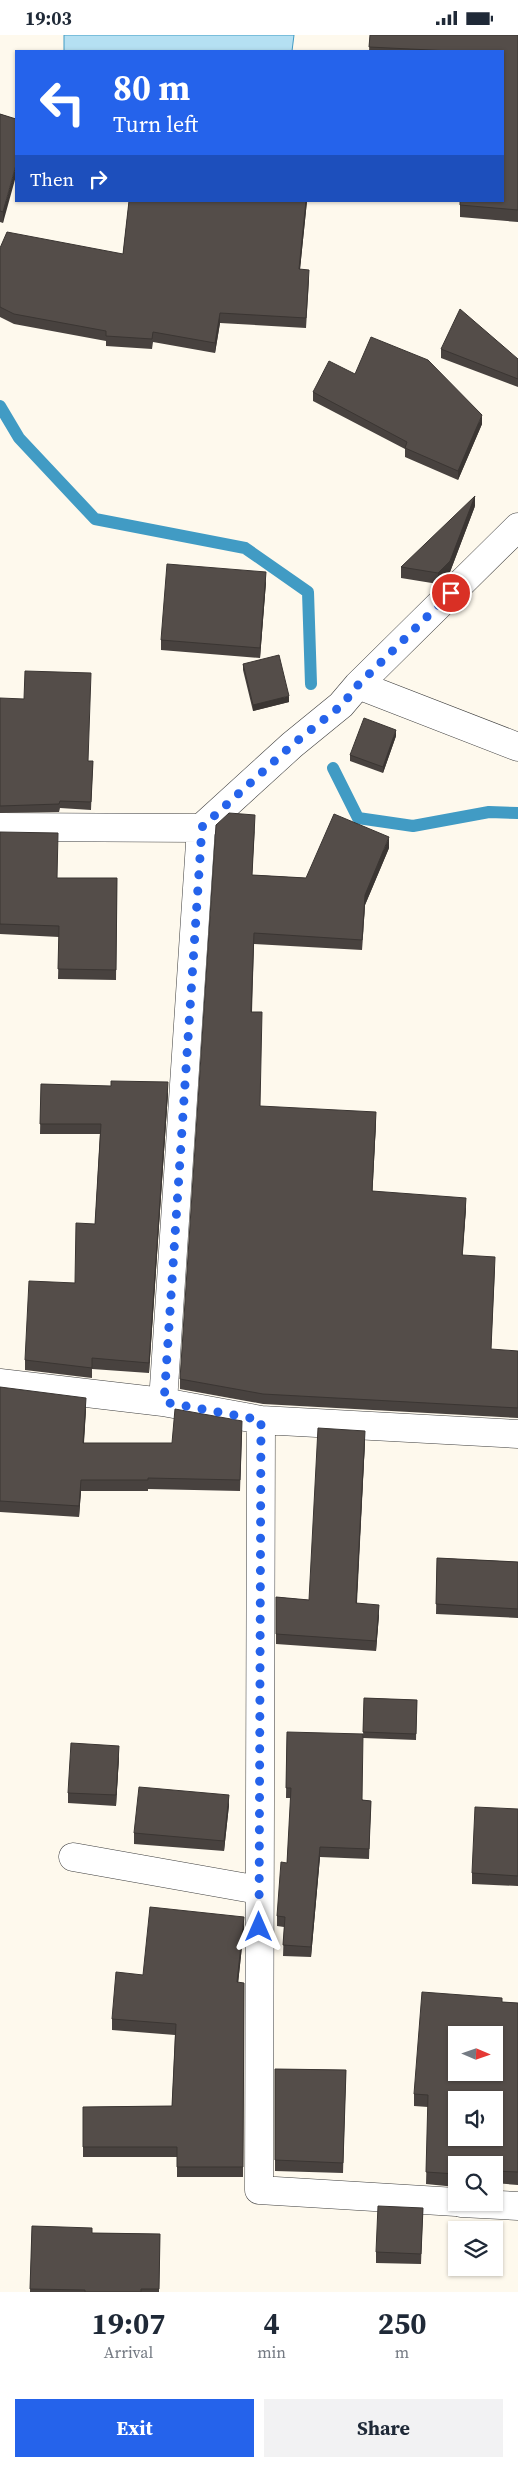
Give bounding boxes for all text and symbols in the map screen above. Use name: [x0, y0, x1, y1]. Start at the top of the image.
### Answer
text: 19:03: [25, 5, 72, 31]
text: 80 m: [113, 64, 190, 112]
icon: left: [30, 70, 95, 135]
text: Turn left: [113, 109, 198, 139]
icon: right: [84, 165, 112, 193]
text: Then: [30, 166, 74, 192]
pin: [430, 572, 472, 614]
icon: arrive: [437, 579, 465, 607]
position arrow: [232, 1900, 284, 1952]
north arrow: [448, 2026, 502, 2081]
map controls: [448, 2026, 503, 2276]
button: sound: [448, 2091, 503, 2146]
button: search: [448, 2156, 503, 2211]
button: layers: [448, 2221, 503, 2276]
text: 19:07: [92, 2303, 166, 2344]
text: 4: [263, 2303, 280, 2344]
text: 250: [378, 2303, 426, 2344]
text: Arrival: [104, 2341, 153, 2363]
text: min: [257, 2341, 286, 2363]
text: m: [395, 2341, 409, 2363]
button: Exit: [15, 2399, 254, 2457]
button: Share: [264, 2399, 503, 2457]

